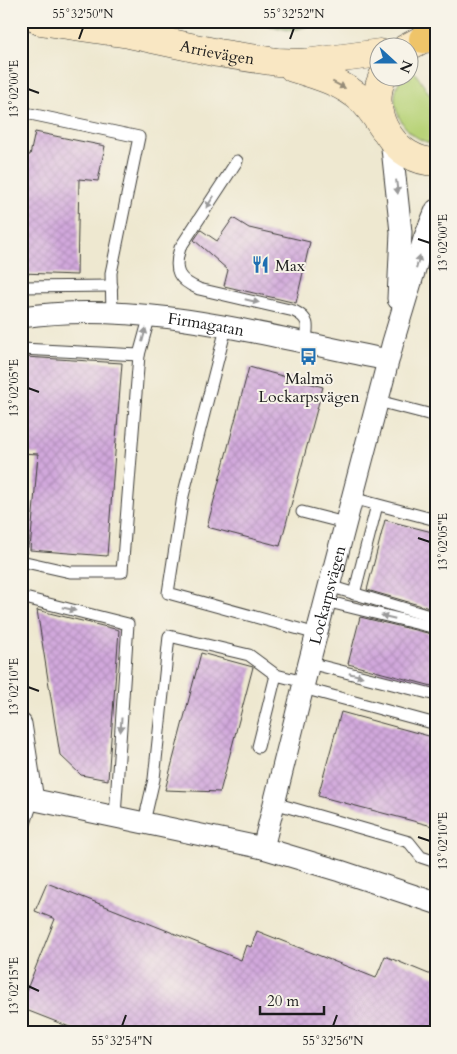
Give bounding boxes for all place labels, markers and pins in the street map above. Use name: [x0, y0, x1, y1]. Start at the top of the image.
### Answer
restaurant icon: Max: [251, 255, 271, 275]
place label: Max: [275, 255, 305, 277]
bus stop icon: Malmö Lockarpsvägen: [299, 346, 319, 366]
place label: Malmö Lockarpsvägen: [258, 368, 360, 408]

